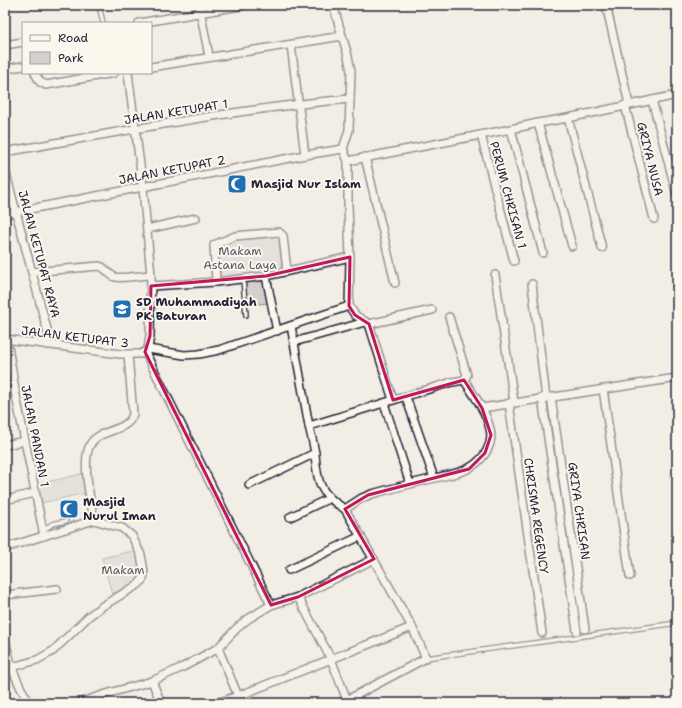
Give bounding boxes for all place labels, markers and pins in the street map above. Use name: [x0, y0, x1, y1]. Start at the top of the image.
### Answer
mosque icon: Masjid Nur Islam: [226, 173, 248, 195]
place label: Masjid Nur Islam: [251, 176, 361, 192]
place label: SD Muhammadiyah PK Baturan: [136, 294, 257, 324]
school or university icon: SD Muhammadiyah PK Baturan: [111, 298, 133, 320]
place label: Masjid Nurul Iman: [83, 494, 156, 524]
mosque icon: Masjid Nurul Iman: [58, 498, 80, 520]

